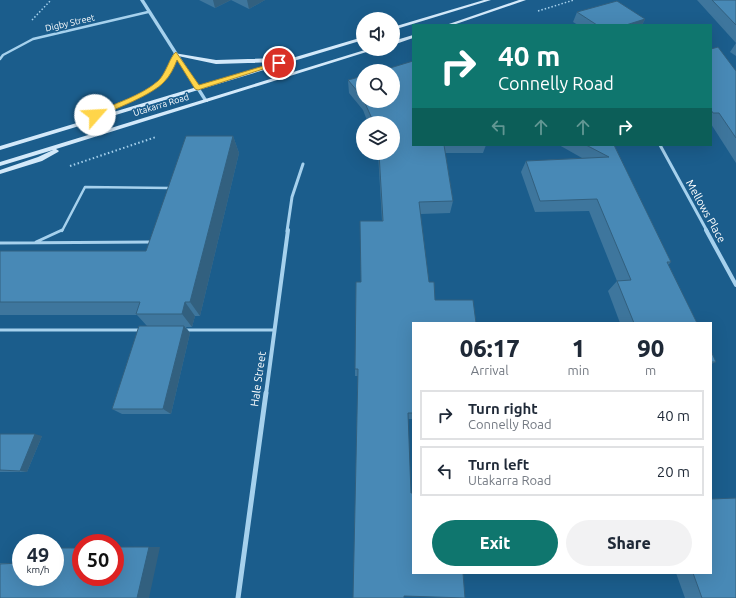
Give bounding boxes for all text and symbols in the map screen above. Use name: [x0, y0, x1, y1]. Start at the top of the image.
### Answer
street label: Digby Street: [44, 12, 96, 34]
map controls: [356, 12, 400, 160]
button: sound: [356, 12, 400, 56]
icon: right: [432, 40, 484, 92]
text: 40 m: [498, 40, 560, 71]
pin: [262, 46, 296, 80]
icon: arrive: [268, 52, 290, 74]
button: search: [356, 64, 400, 108]
text: Connelly Road: [498, 73, 614, 93]
street label: Utakarra Road: [132, 92, 190, 118]
position arrow: [74, 94, 116, 136]
button: layers: [356, 116, 400, 160]
icon: left: [488, 116, 510, 138]
icon: ahead: [530, 116, 552, 138]
icon: ahead: [572, 116, 594, 138]
icon: right: [614, 116, 636, 138]
street label: Mellows Place: [684, 178, 728, 244]
text: 06:17: [460, 335, 520, 362]
text: 1: [572, 335, 585, 362]
text: 90: [637, 335, 664, 362]
street label: Hale Street: [248, 350, 268, 407]
text: Arrival: [471, 363, 509, 377]
text: min: [568, 363, 589, 377]
text: m: [645, 363, 656, 377]
text: Turn right: [468, 400, 538, 417]
icon: right: [434, 404, 456, 426]
text: 40 m: [657, 407, 690, 424]
text: Connelly Road: [468, 417, 552, 431]
text: Turn left: [468, 456, 529, 473]
icon: left: [434, 460, 456, 482]
text: 20 m: [657, 463, 690, 480]
text: Utakarra Road: [468, 473, 551, 487]
button: Exit: [432, 520, 558, 566]
button: Share: [566, 520, 692, 566]
speed limit sign: 50: [72, 534, 124, 586]
text: 49: [27, 543, 49, 566]
text: km/h: [26, 564, 50, 575]

